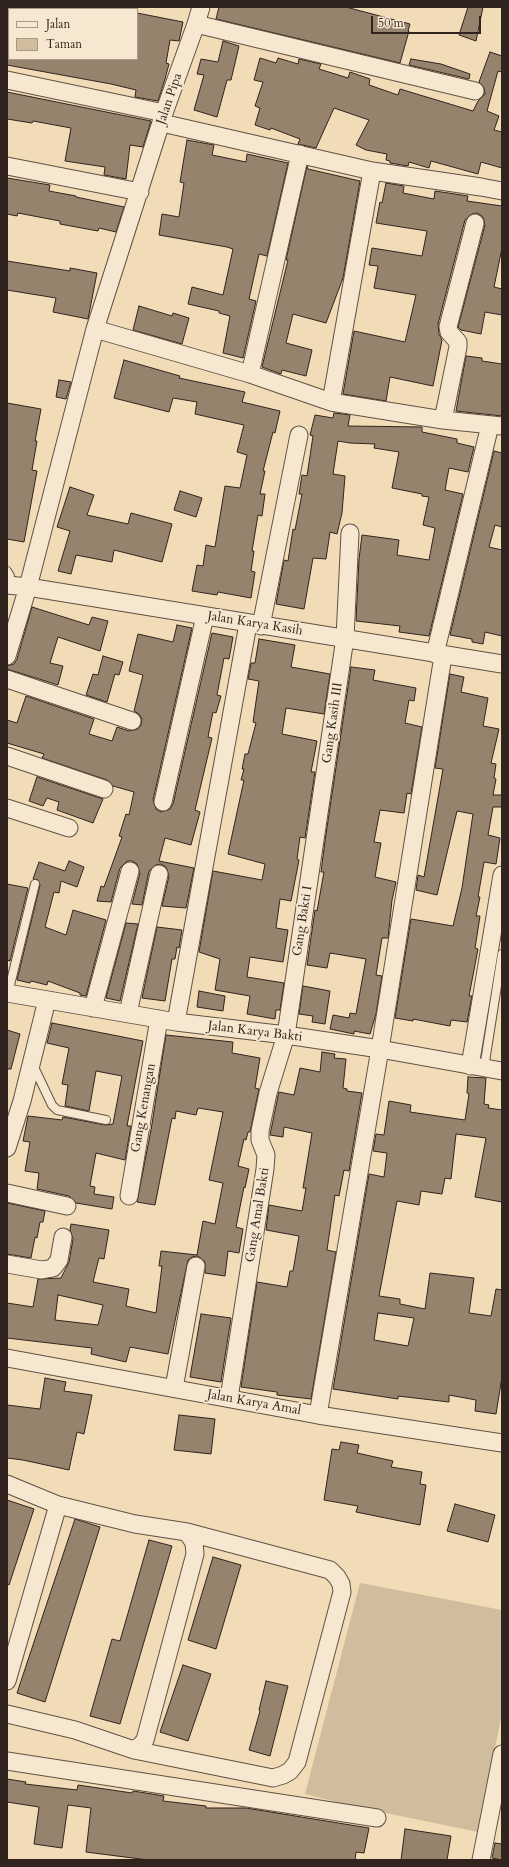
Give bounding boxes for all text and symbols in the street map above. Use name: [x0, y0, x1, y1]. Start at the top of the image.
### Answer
legend: [8, 8, 138, 60]
scale bar: [373, 8, 483, 34]
text: 50 m: [378, 15, 404, 31]
text: Jalan: [46, 16, 70, 32]
text: Taman: [46, 36, 82, 52]
street label: Jalan Pipa: [154, 71, 186, 127]
street label: Jalan Karya Kasih: [206, 609, 304, 639]
street label: Gang Kasih III: [320, 682, 346, 764]
street label: Gang Bakti I: [290, 885, 316, 957]
street label: Jalan Karya Bakti: [207, 1018, 303, 1046]
street label: Gang Kenangan: [128, 1062, 160, 1154]
street label: Gang Amal Bakti: [243, 1166, 273, 1264]
street label: Jalan Karya Amal: [206, 1387, 302, 1419]

